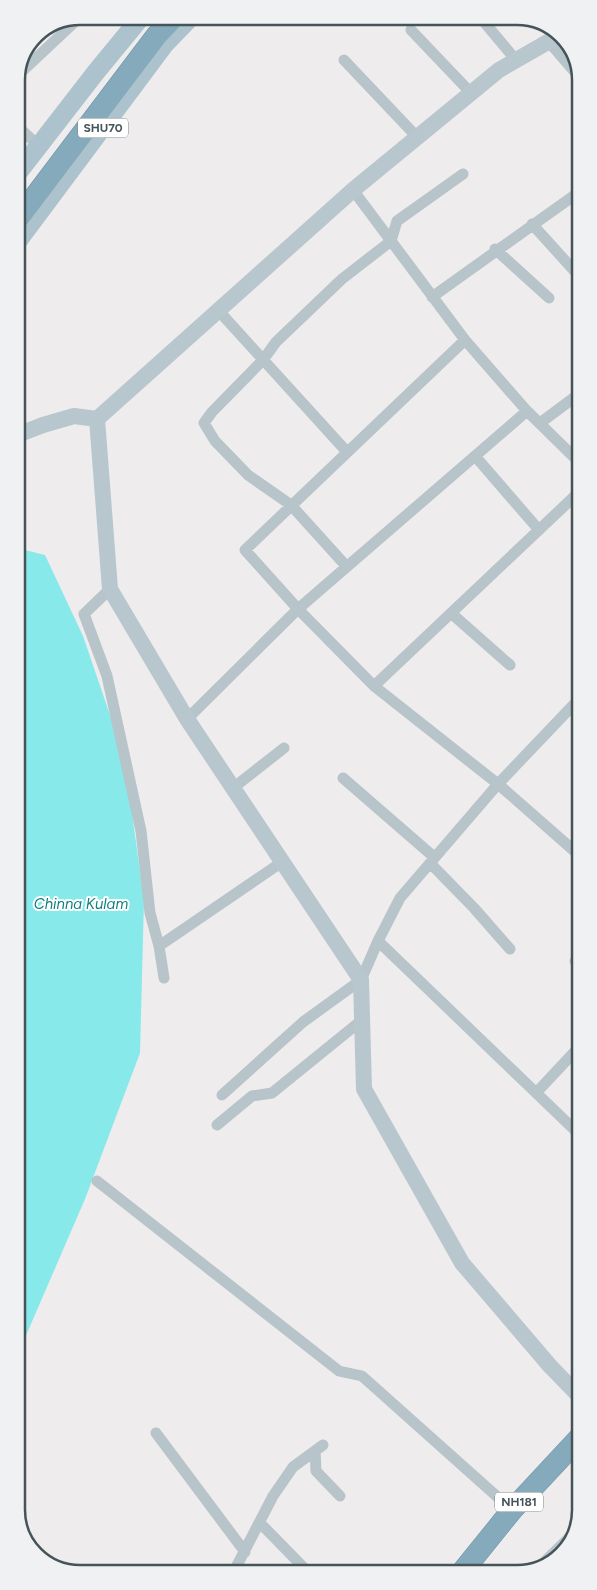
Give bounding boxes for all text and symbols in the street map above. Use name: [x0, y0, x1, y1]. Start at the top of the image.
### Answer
road number: SHU70: [78, 119, 128, 138]
water label: Chinna Kulam: [34, 895, 128, 913]
road number: NH181: [495, 1492, 543, 1511]

